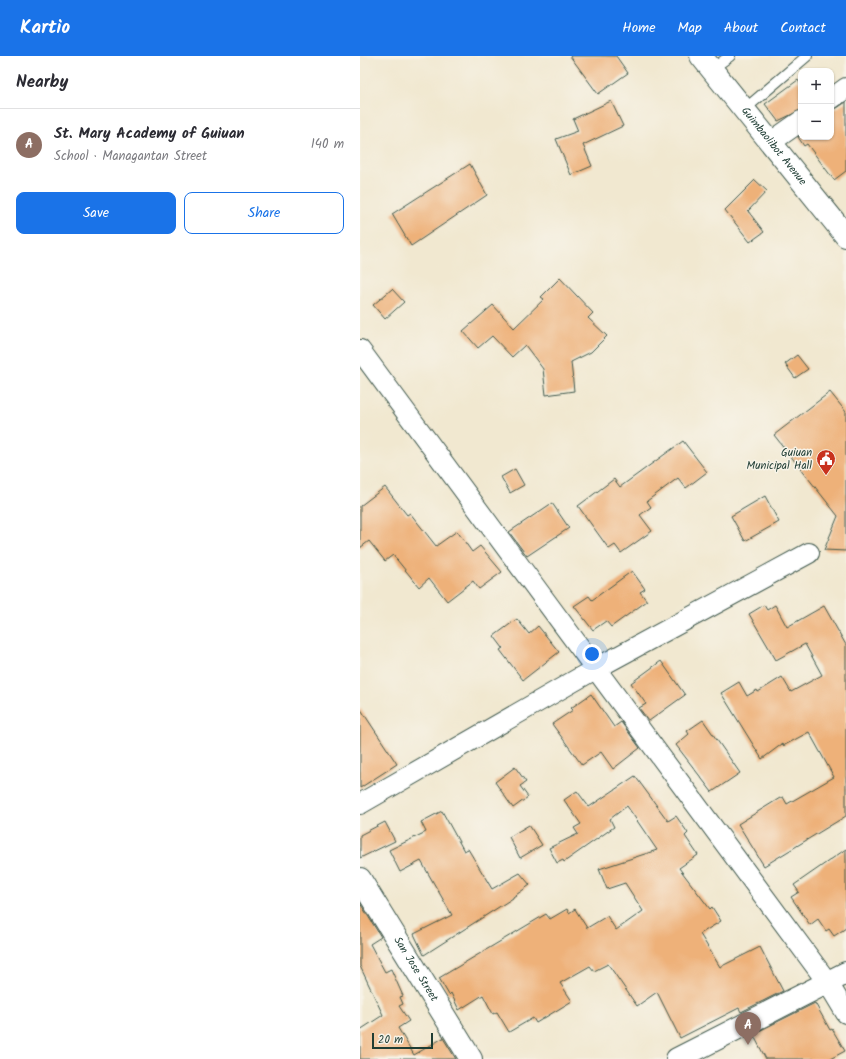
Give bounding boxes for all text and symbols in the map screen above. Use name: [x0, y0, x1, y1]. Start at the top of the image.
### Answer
text: Kartio: [20, 13, 70, 43]
text: Home: [622, 17, 656, 39]
text: Map: [678, 17, 702, 39]
text: About: [724, 17, 758, 39]
text: Contact: [780, 17, 826, 39]
map controls: [798, 68, 834, 140]
button: +: [798, 68, 834, 104]
text: Nearby: [16, 69, 68, 96]
street label: Guimbaolibot Avenue: [736, 103, 811, 190]
button: −: [798, 104, 834, 140]
text: St. Mary Academy of Guiuan: [54, 122, 245, 146]
text: A: [25, 134, 33, 155]
text: 140 m: [311, 134, 344, 155]
text: School · Managantan Street: [54, 146, 207, 167]
button: Save: [16, 192, 176, 234]
button: Share: [184, 192, 344, 234]
place label: Guiuan Municipal Hall: [747, 444, 812, 475]
public building icon: Guiuan Municipal Hall: [815, 448, 837, 476]
your location: [582, 644, 602, 664]
street label: San Jose Street: [389, 933, 443, 1006]
pin: A: [735, 1012, 761, 1045]
scale bar: [372, 1031, 433, 1050]
text: 20 m: [378, 1031, 403, 1049]

